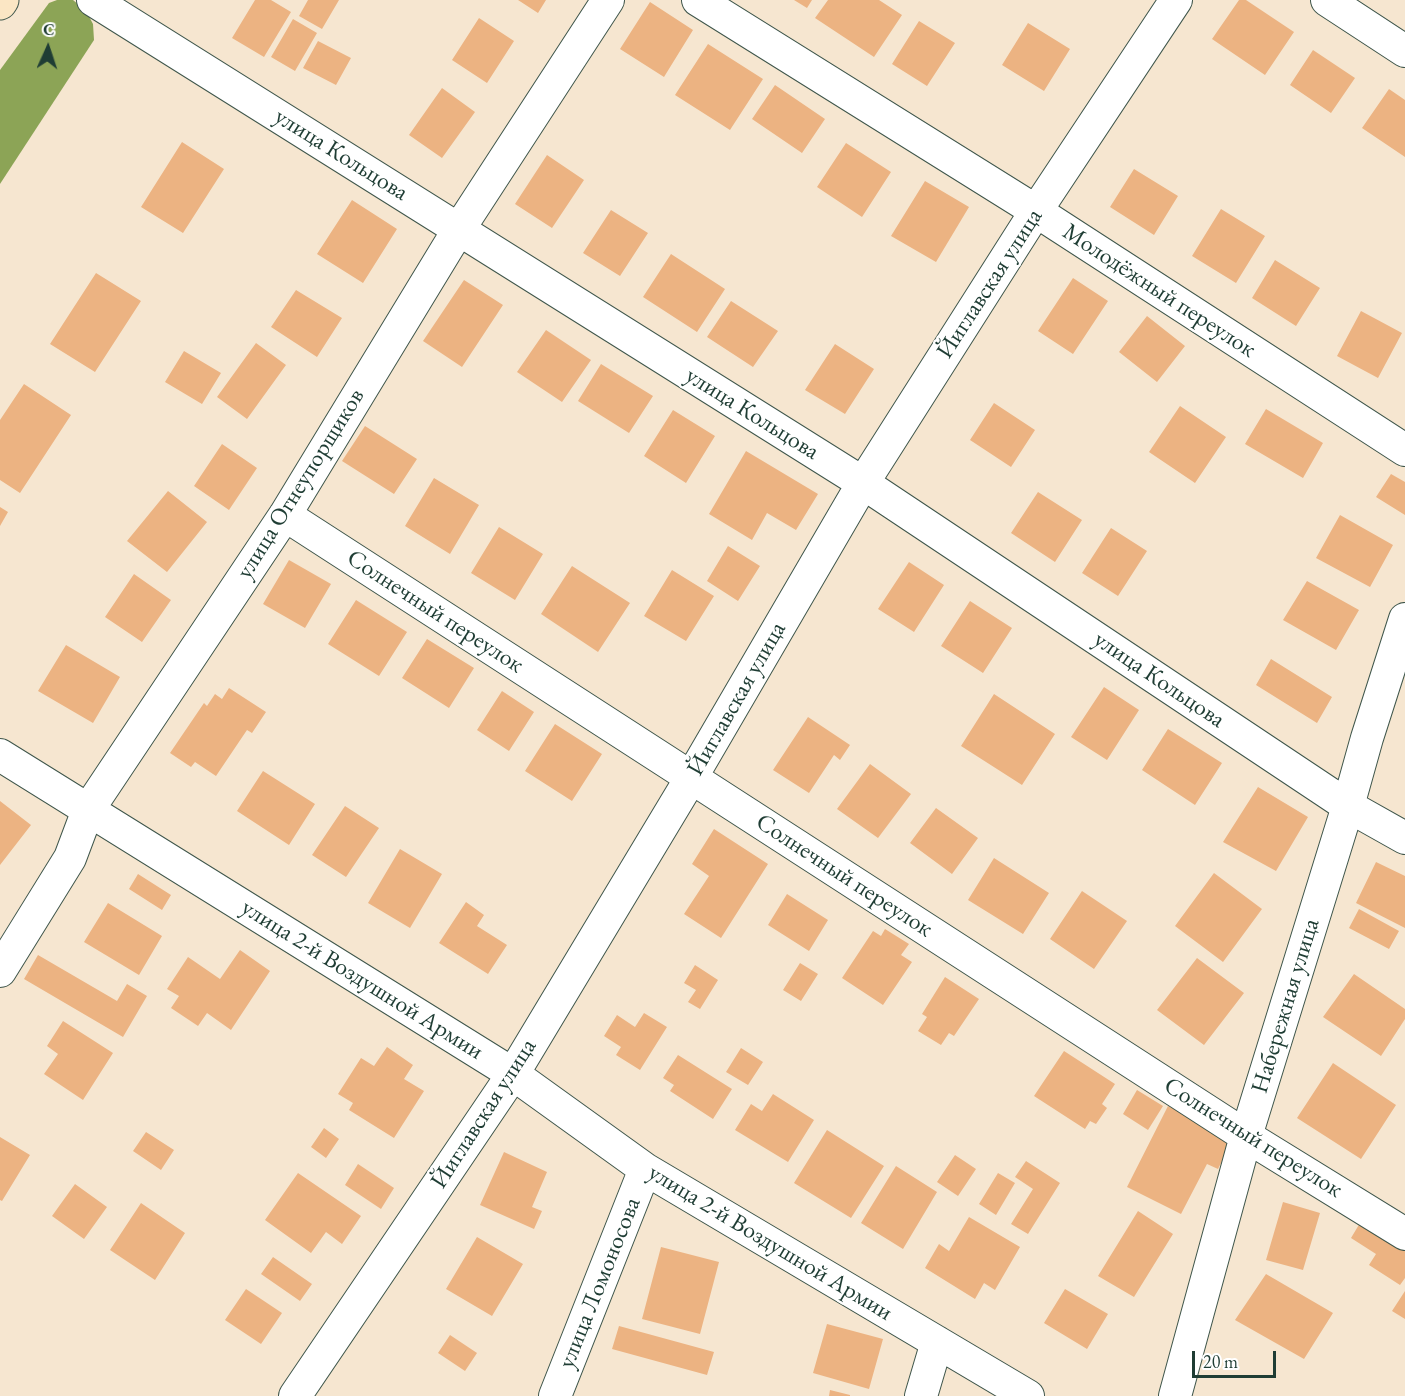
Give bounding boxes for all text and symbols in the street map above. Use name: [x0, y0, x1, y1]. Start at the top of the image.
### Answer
north arrow: [18, 18, 78, 78]
text: С: [43, 19, 55, 40]
street label: улица Кольцова: [269, 102, 413, 208]
street label: Йиглавская улица: [931, 204, 1049, 364]
street label: Молодёжный переулок: [1057, 218, 1261, 364]
street label: улица Кольцова: [680, 361, 824, 467]
street label: улица Огнеупорщиков: [231, 384, 371, 584]
street label: Солнечный переулок: [341, 544, 529, 680]
street label: Йиглавская улица: [681, 617, 793, 781]
street label: улица Кольцова: [1088, 625, 1230, 735]
street label: Солнечный переулок: [750, 808, 938, 944]
street label: улица 2-й Воздушной Армии: [236, 894, 488, 1066]
street label: Набережная улица: [1246, 915, 1326, 1097]
street label: Йиглавская улица: [425, 1034, 543, 1194]
street label: Солнечный переулок: [1158, 1071, 1348, 1205]
street label: улица 2-й Воздушной Армии: [643, 1159, 897, 1327]
street label: улица Ломоносова: [553, 1193, 647, 1373]
scale bar: [1195, 1339, 1279, 1377]
text: 20 m: [1203, 1350, 1238, 1373]

